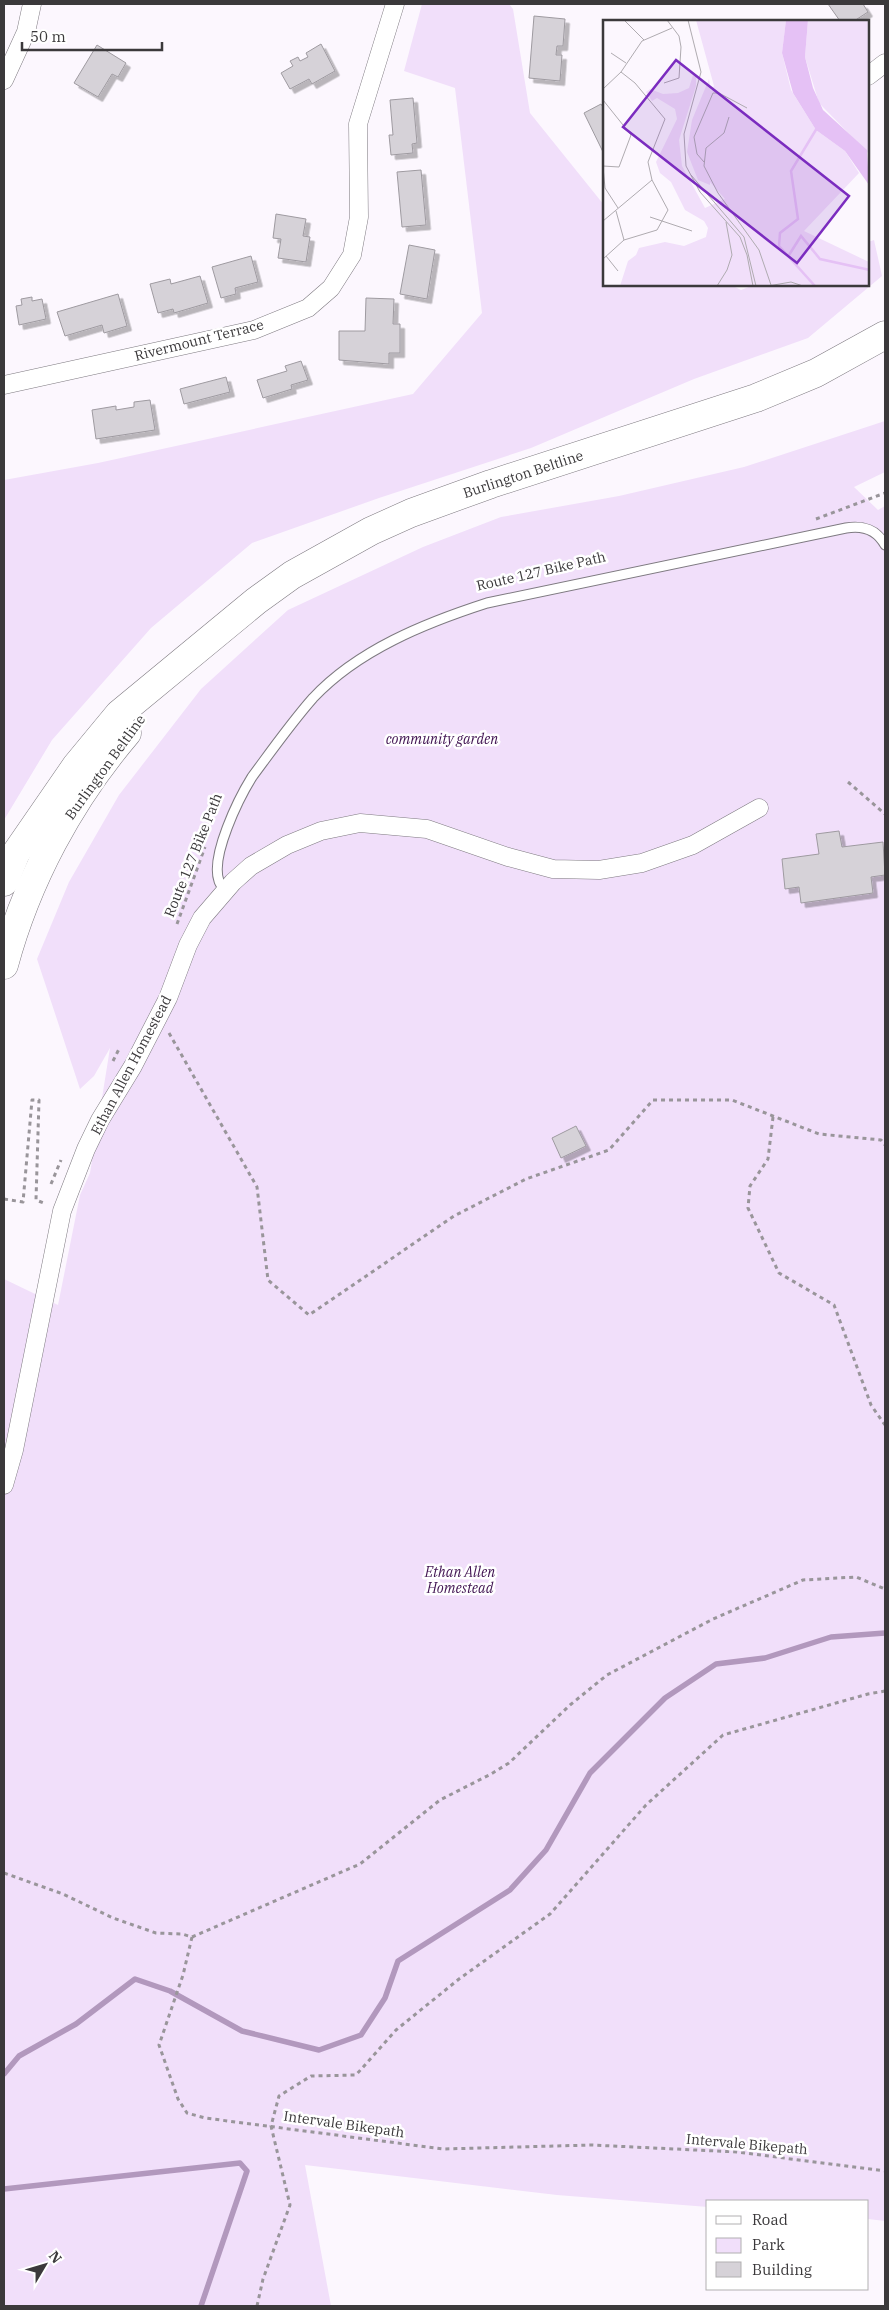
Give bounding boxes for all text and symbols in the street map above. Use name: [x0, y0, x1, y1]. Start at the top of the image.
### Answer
scale bar: [22, 20, 162, 52]
inset map: [603, 20, 869, 286]
text: 50 m: [30, 27, 66, 46]
street label: Rivermount Terrace: [133, 315, 265, 365]
street label: Burlington Beltline: [461, 446, 585, 502]
street label: Route 127 Bike Path: [475, 547, 608, 595]
street label: Burlington Beltline: [61, 711, 149, 823]
park label: community garden: [386, 730, 498, 748]
street label: Route 127 Bike Path: [160, 790, 226, 920]
street label: Ethan Allen Homestead: [87, 992, 176, 1138]
park label: Ethan Allen Homestead: [424, 1563, 495, 1597]
street label: Intervale Bikepath: [282, 2107, 406, 2141]
street label: Intervale Bikepath: [685, 2130, 809, 2158]
legend: [706, 2200, 869, 2290]
text: Road: [752, 2210, 788, 2229]
text: Park: [752, 2235, 785, 2254]
north arrow: [20, 2240, 70, 2290]
text: N: [45, 2247, 66, 2267]
text: Building: [752, 2260, 812, 2279]

